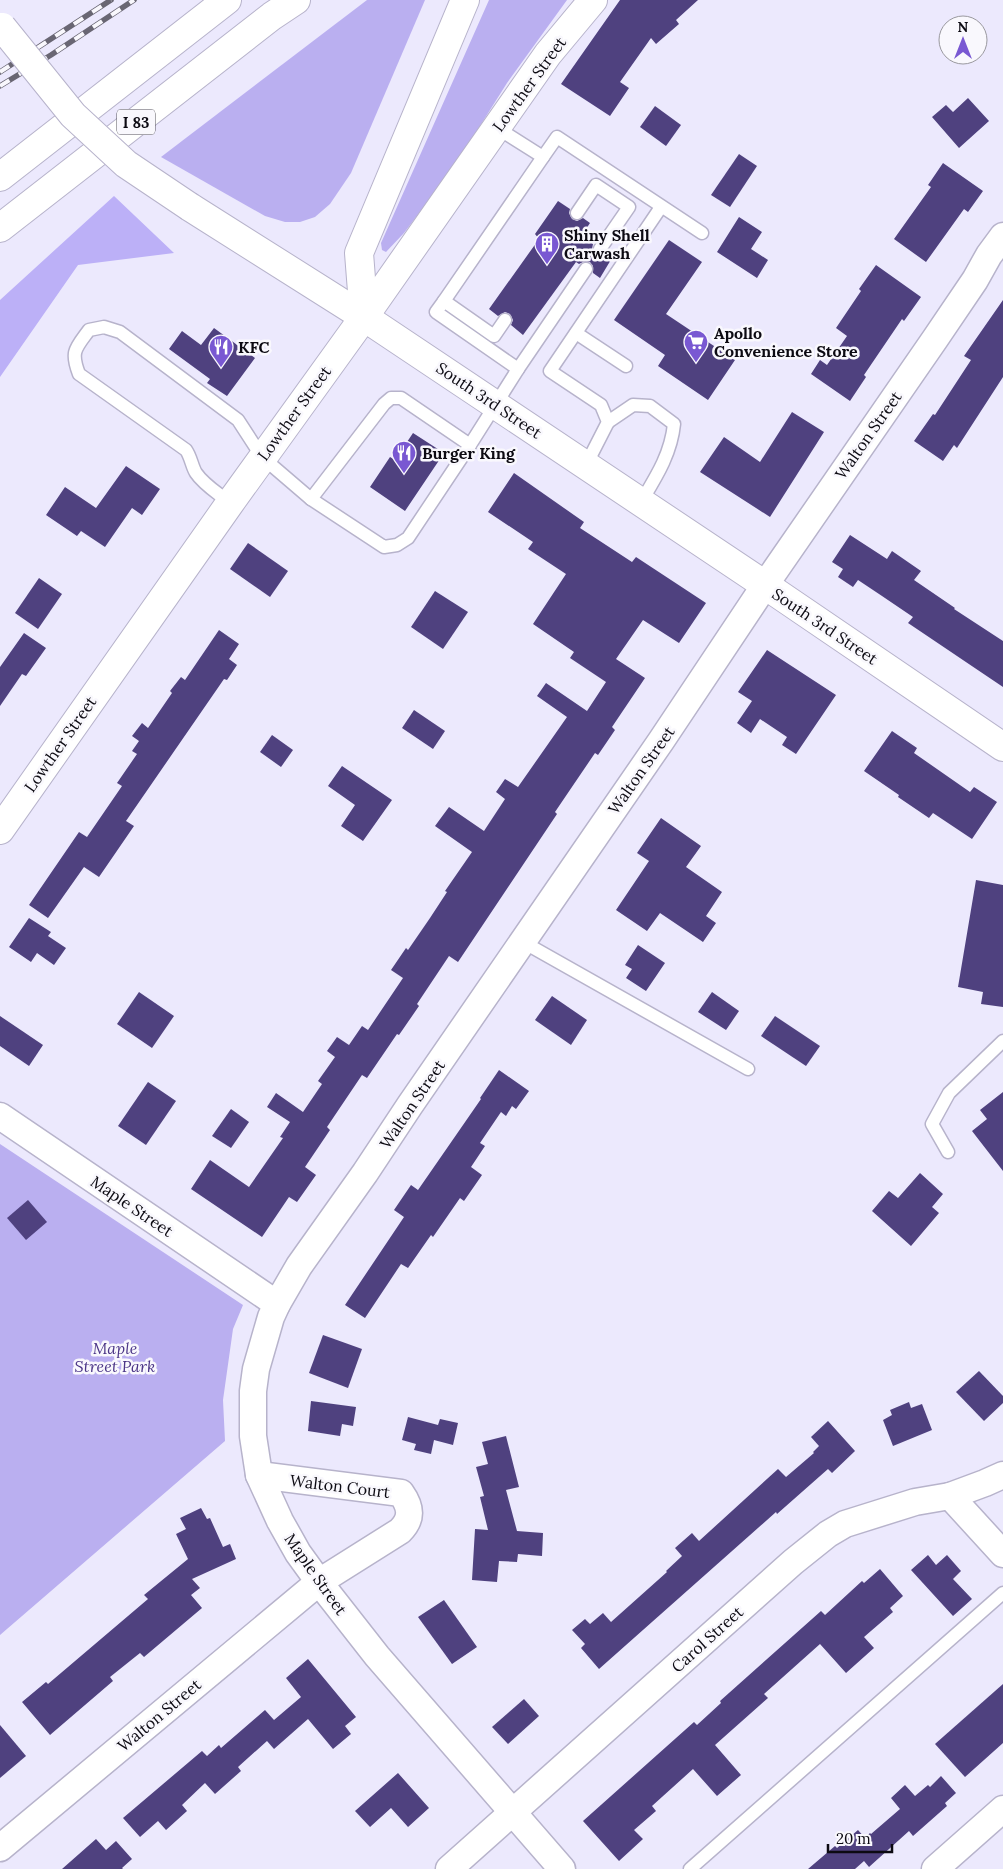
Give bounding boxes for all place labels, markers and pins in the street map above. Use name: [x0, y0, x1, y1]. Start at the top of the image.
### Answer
place label: Shiny Shell Carwash: [564, 225, 650, 263]
building icon: Shiny Shell Carwash: [534, 231, 560, 265]
place label: Apollo Convenience Store: [714, 323, 858, 361]
supermarket icon: Apollo Convenience Store: [683, 329, 709, 363]
restaurant icon: KFC: [208, 334, 234, 368]
place label: KFC: [238, 337, 270, 357]
restaurant icon: Burger King: [391, 440, 417, 474]
place label: Burger King: [422, 443, 516, 463]

